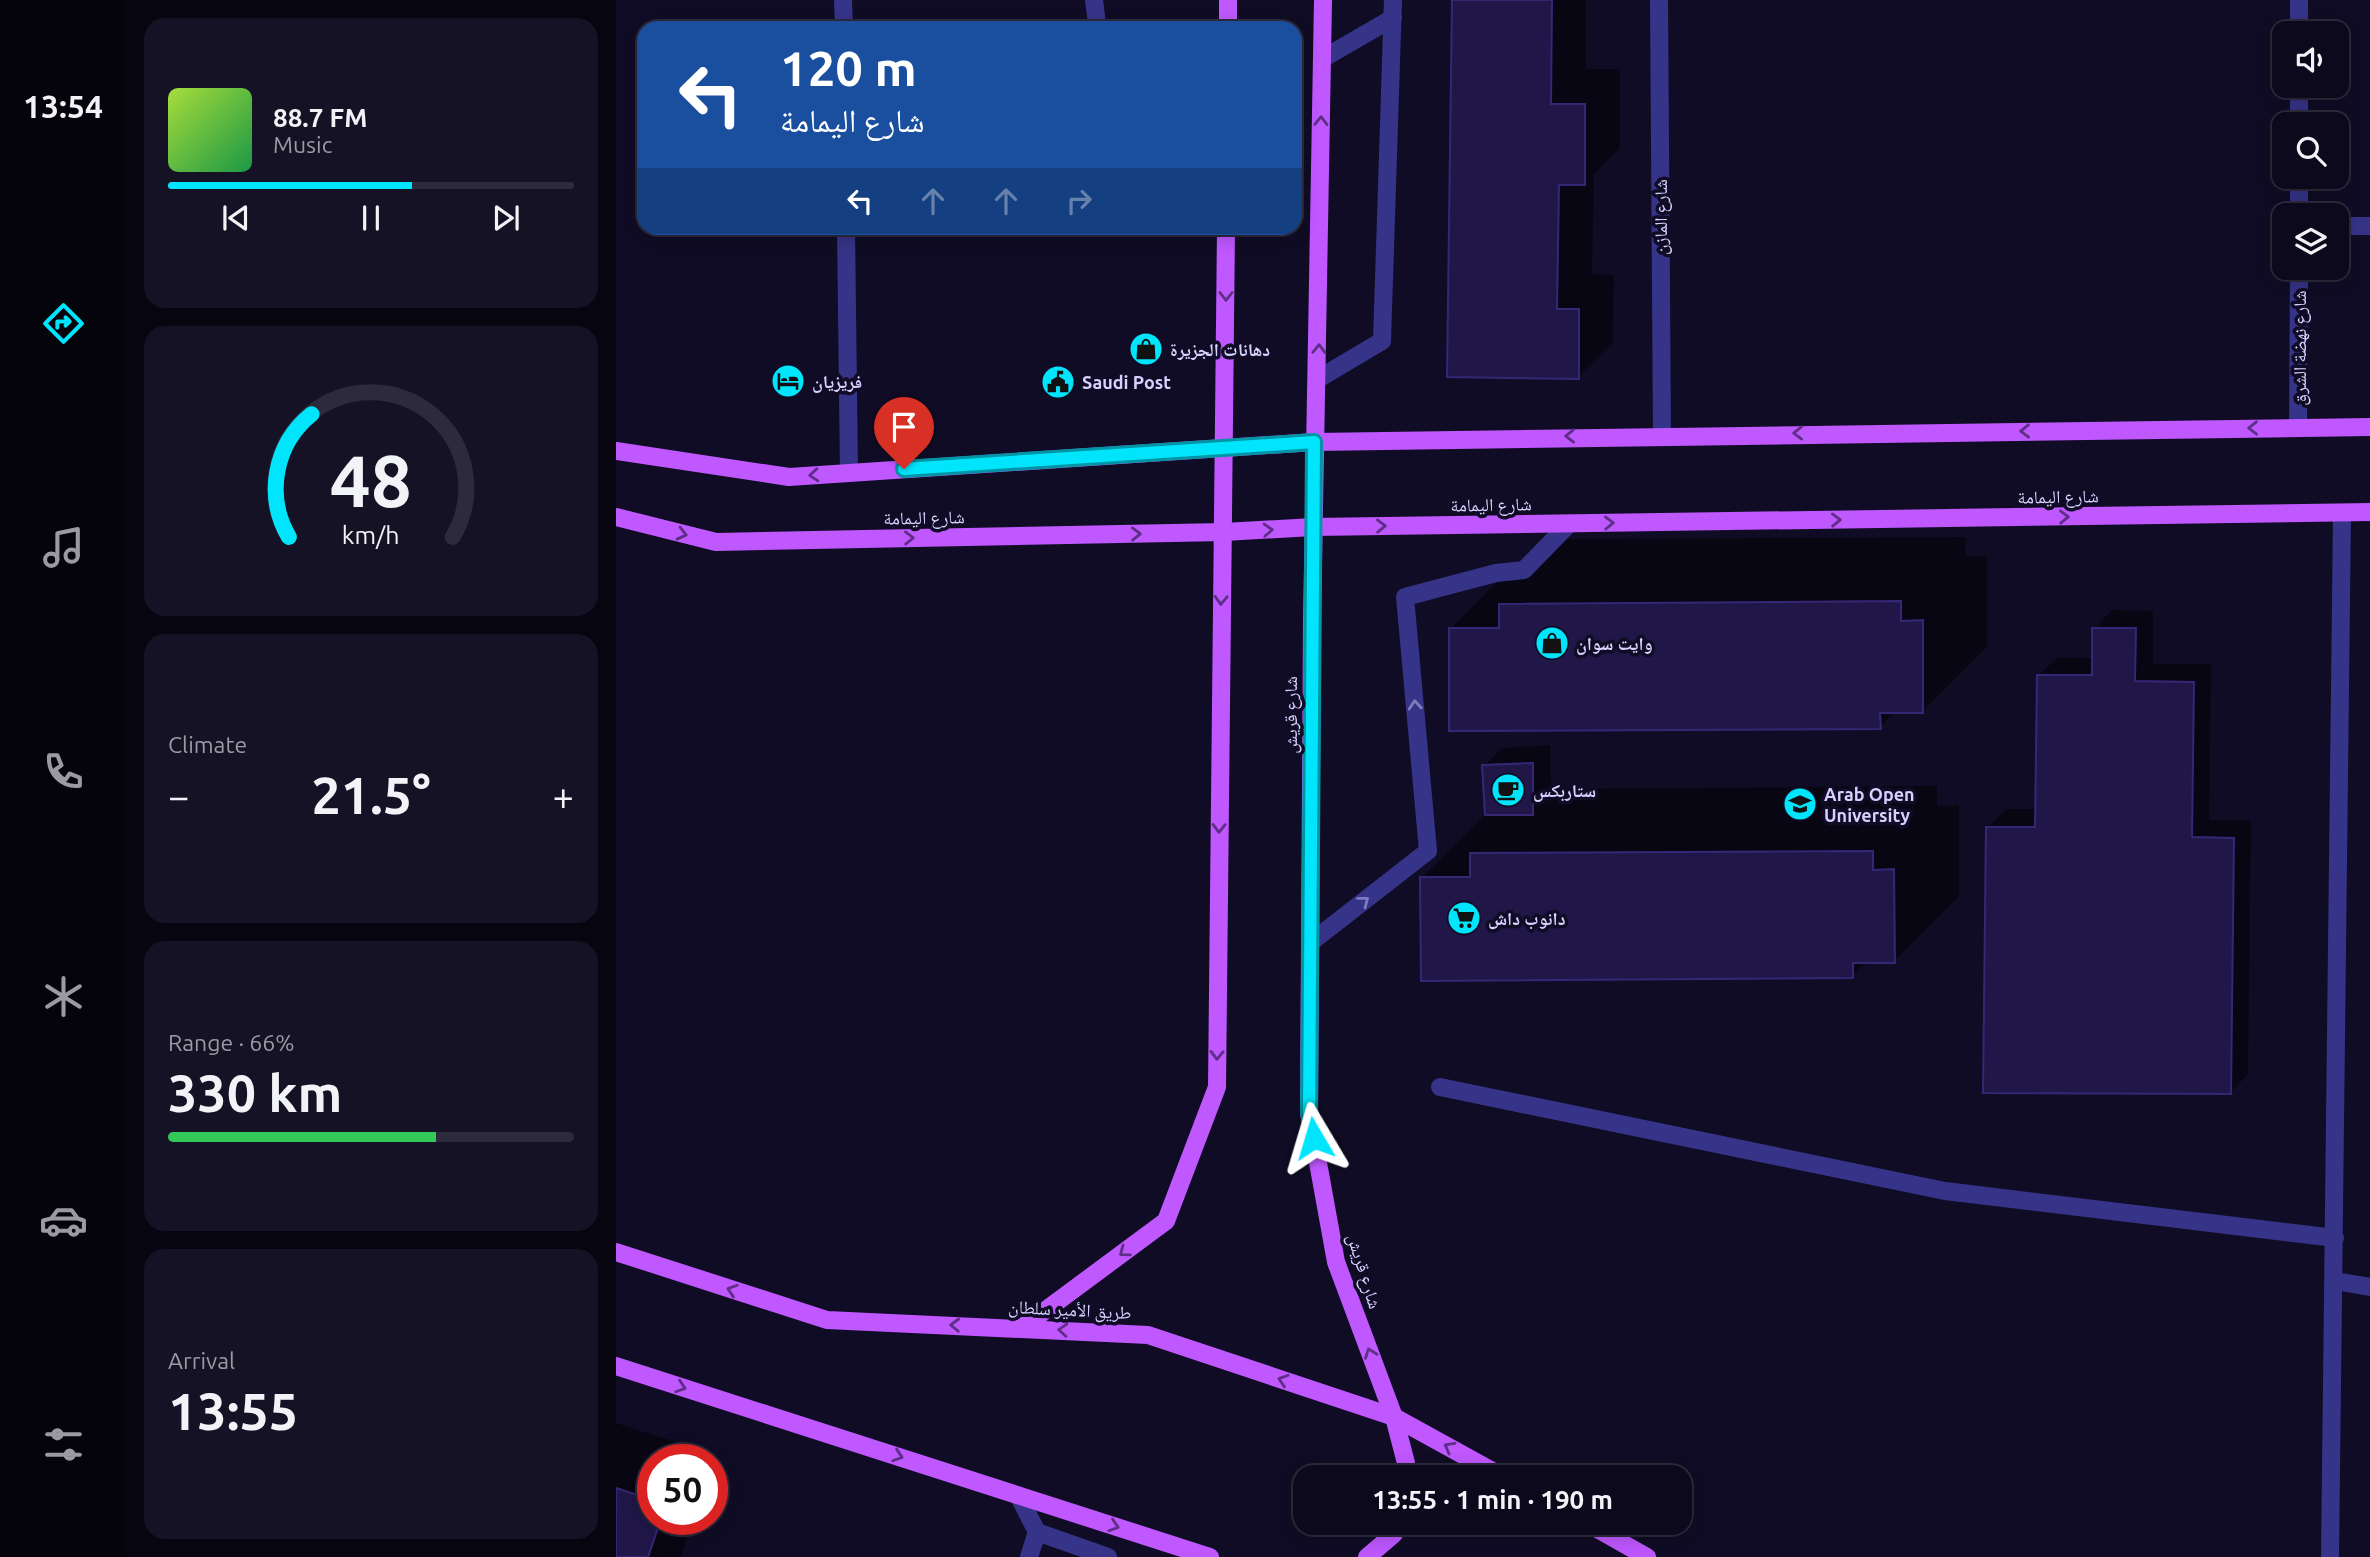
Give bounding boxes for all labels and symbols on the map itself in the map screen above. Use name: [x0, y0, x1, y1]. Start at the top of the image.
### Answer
one-way arrow: [1313, 116, 1329, 126]
street label: شارع المازن: [1650, 179, 1672, 255]
street label: شارع نهضة الشرق: [2289, 290, 2311, 406]
one-way arrow: [1218, 291, 1234, 301]
shop icon: دهانات الجزيرة: [1127, 330, 1165, 368]
place label: دهانات الجزيرة: [1170, 339, 1270, 360]
one-way arrow: [1311, 343, 1326, 354]
hotel icon: فريزيان: [769, 362, 807, 400]
public building icon: Saudi Post: [1039, 363, 1077, 401]
place label: فريزيان: [812, 371, 862, 393]
place label: Saudi Post: [1082, 372, 1171, 392]
pin: [874, 397, 934, 469]
one-way arrow: [2247, 421, 2258, 436]
one-way arrow: [2020, 423, 2030, 439]
one-way arrow: [1792, 425, 1803, 441]
one-way arrow: [1565, 429, 1576, 444]
one-way arrow: [808, 467, 819, 482]
street label: شارع اليمامة: [2017, 485, 2099, 509]
street label: شارع اليمامة: [1450, 493, 1532, 517]
street label: شارع اليمامة: [883, 506, 965, 530]
one-way arrow: [2059, 509, 2069, 525]
one-way arrow: [1831, 512, 1842, 528]
one-way arrow: [1604, 515, 1614, 531]
one-way arrow: [1377, 518, 1387, 534]
one-way arrow: [1263, 522, 1274, 537]
one-way arrow: [676, 526, 688, 540]
one-way arrow: [1131, 526, 1142, 541]
one-way arrow: [903, 531, 914, 546]
one-way arrow: [1214, 595, 1229, 606]
shop icon: وايت سوان: [1533, 624, 1571, 662]
place label: وايت سوان: [1576, 633, 1653, 655]
street label: شارع قريش: [1280, 676, 1302, 754]
one-way arrow: [1408, 699, 1423, 710]
cafe icon: ستاربكس: [1489, 771, 1527, 809]
place label: ستاربكس: [1533, 780, 1596, 802]
place label: Arab Open University: [1824, 784, 1915, 825]
school or university icon: Arab Open University: [1781, 785, 1819, 823]
one-way arrow: [1211, 823, 1227, 834]
one-way arrow: [1356, 897, 1369, 909]
supermarket icon: دانوب داش: [1445, 899, 1483, 937]
place label: دانوب داش: [1488, 908, 1566, 930]
one-way arrow: [1209, 1051, 1225, 1061]
position arrow: [1277, 1101, 1351, 1175]
street label: شارع قريش: [1342, 1231, 1386, 1312]
one-way arrow: [1119, 1244, 1132, 1257]
one-way arrow: [727, 1283, 739, 1298]
street label: طريق الأمير سلطان: [1008, 1296, 1132, 1324]
one-way arrow: [949, 1317, 960, 1332]
one-way arrow: [1057, 1322, 1068, 1337]
one-way arrow: [1365, 1347, 1379, 1359]
one-way arrow: [1277, 1374, 1289, 1388]
one-way arrow: [675, 1378, 687, 1393]
one-way arrow: [1443, 1442, 1456, 1455]
speed limit sign: 50: [637, 1444, 728, 1535]
one-way arrow: [891, 1448, 903, 1462]
one-way arrow: [1107, 1518, 1120, 1532]

